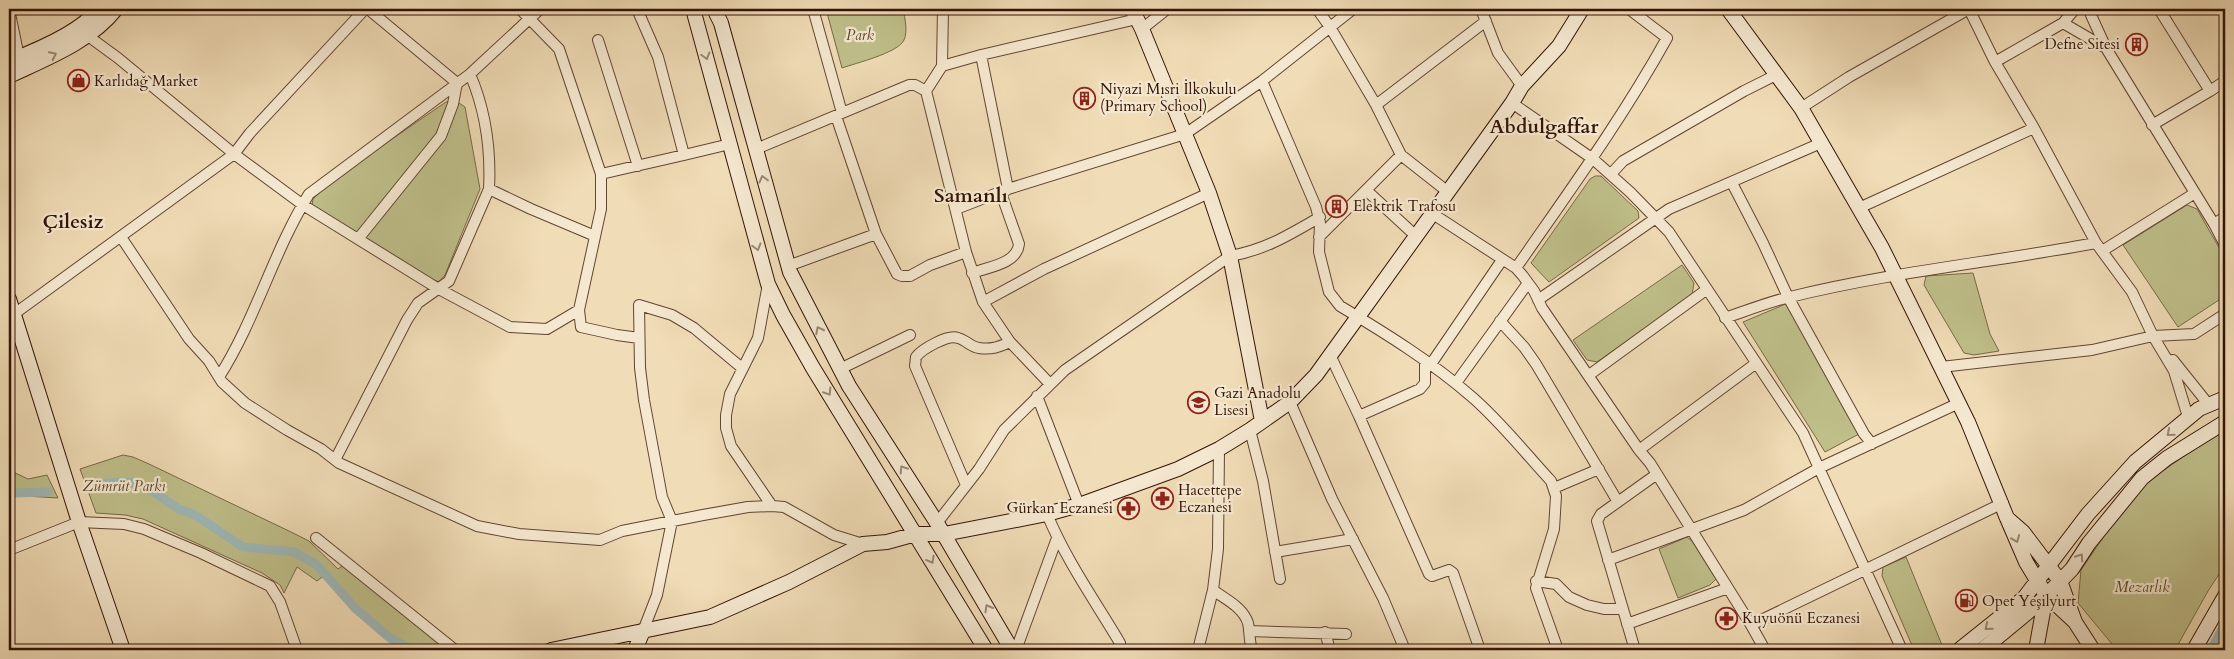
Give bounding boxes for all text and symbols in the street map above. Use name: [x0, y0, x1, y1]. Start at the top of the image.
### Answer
park label: Park: [846, 25, 875, 45]
building icon: Defne Sitesi: [2124, 32, 2148, 56]
place label: Defne Sitesi: [2045, 34, 2120, 54]
one-way arrow: [48, 50, 57, 61]
one-way arrow: [700, 51, 711, 60]
shop icon: Karlıdağ Market: [66, 69, 90, 93]
place label: Karlıdağ Market: [94, 71, 198, 91]
place label: Niyazi Mısri İlkokulu (Primary School): [1100, 79, 1237, 116]
building icon: Niyazi Mısri İlkokulu (Primary School): [1072, 86, 1096, 110]
district label: Abdulgaffar: [1490, 113, 1599, 140]
one-way arrow: [758, 174, 769, 183]
district label: Samanlı: [934, 182, 1008, 209]
building icon: Elektrik Trafosu: [1325, 194, 1349, 218]
place label: Elektrik Trafosu: [1353, 196, 1456, 216]
district label: Çilesiz: [42, 208, 104, 235]
one-way arrow: [751, 242, 761, 250]
one-way arrow: [815, 326, 825, 335]
place label: Gazi Anadolu Lisesi: [1214, 383, 1301, 420]
one-way arrow: [822, 386, 831, 395]
school or university icon: Gazi Anadolu Lisesi: [1186, 390, 1210, 414]
one-way arrow: [2167, 427, 2176, 436]
one-way arrow: [899, 466, 909, 475]
park label: Zümrüt Parkı: [83, 476, 166, 496]
place label: Hacettepe Eczanesi: [1178, 480, 1242, 517]
pharmacy icon: Hacettepe Eczanesi: [1150, 487, 1174, 511]
pharmacy icon: Gürkan Eczanesi: [1117, 496, 1141, 520]
place label: Gürkan Eczanesi: [1007, 498, 1113, 518]
one-way arrow: [2010, 534, 2020, 543]
one-way arrow: [2074, 553, 2083, 562]
one-way arrow: [925, 555, 935, 564]
park label: Mezarlık: [2114, 577, 2170, 597]
fuel station icon: Opet Yeşilyurt: [1954, 589, 1978, 613]
place label: Opet Yeşilyurt: [1982, 591, 2076, 611]
one-way arrow: [984, 604, 994, 613]
pharmacy icon: Kuyuönü Eczanesi: [1714, 606, 1738, 630]
place label: Kuyuönü Eczanesi: [1742, 608, 1860, 628]
one-way arrow: [1984, 621, 1994, 630]

